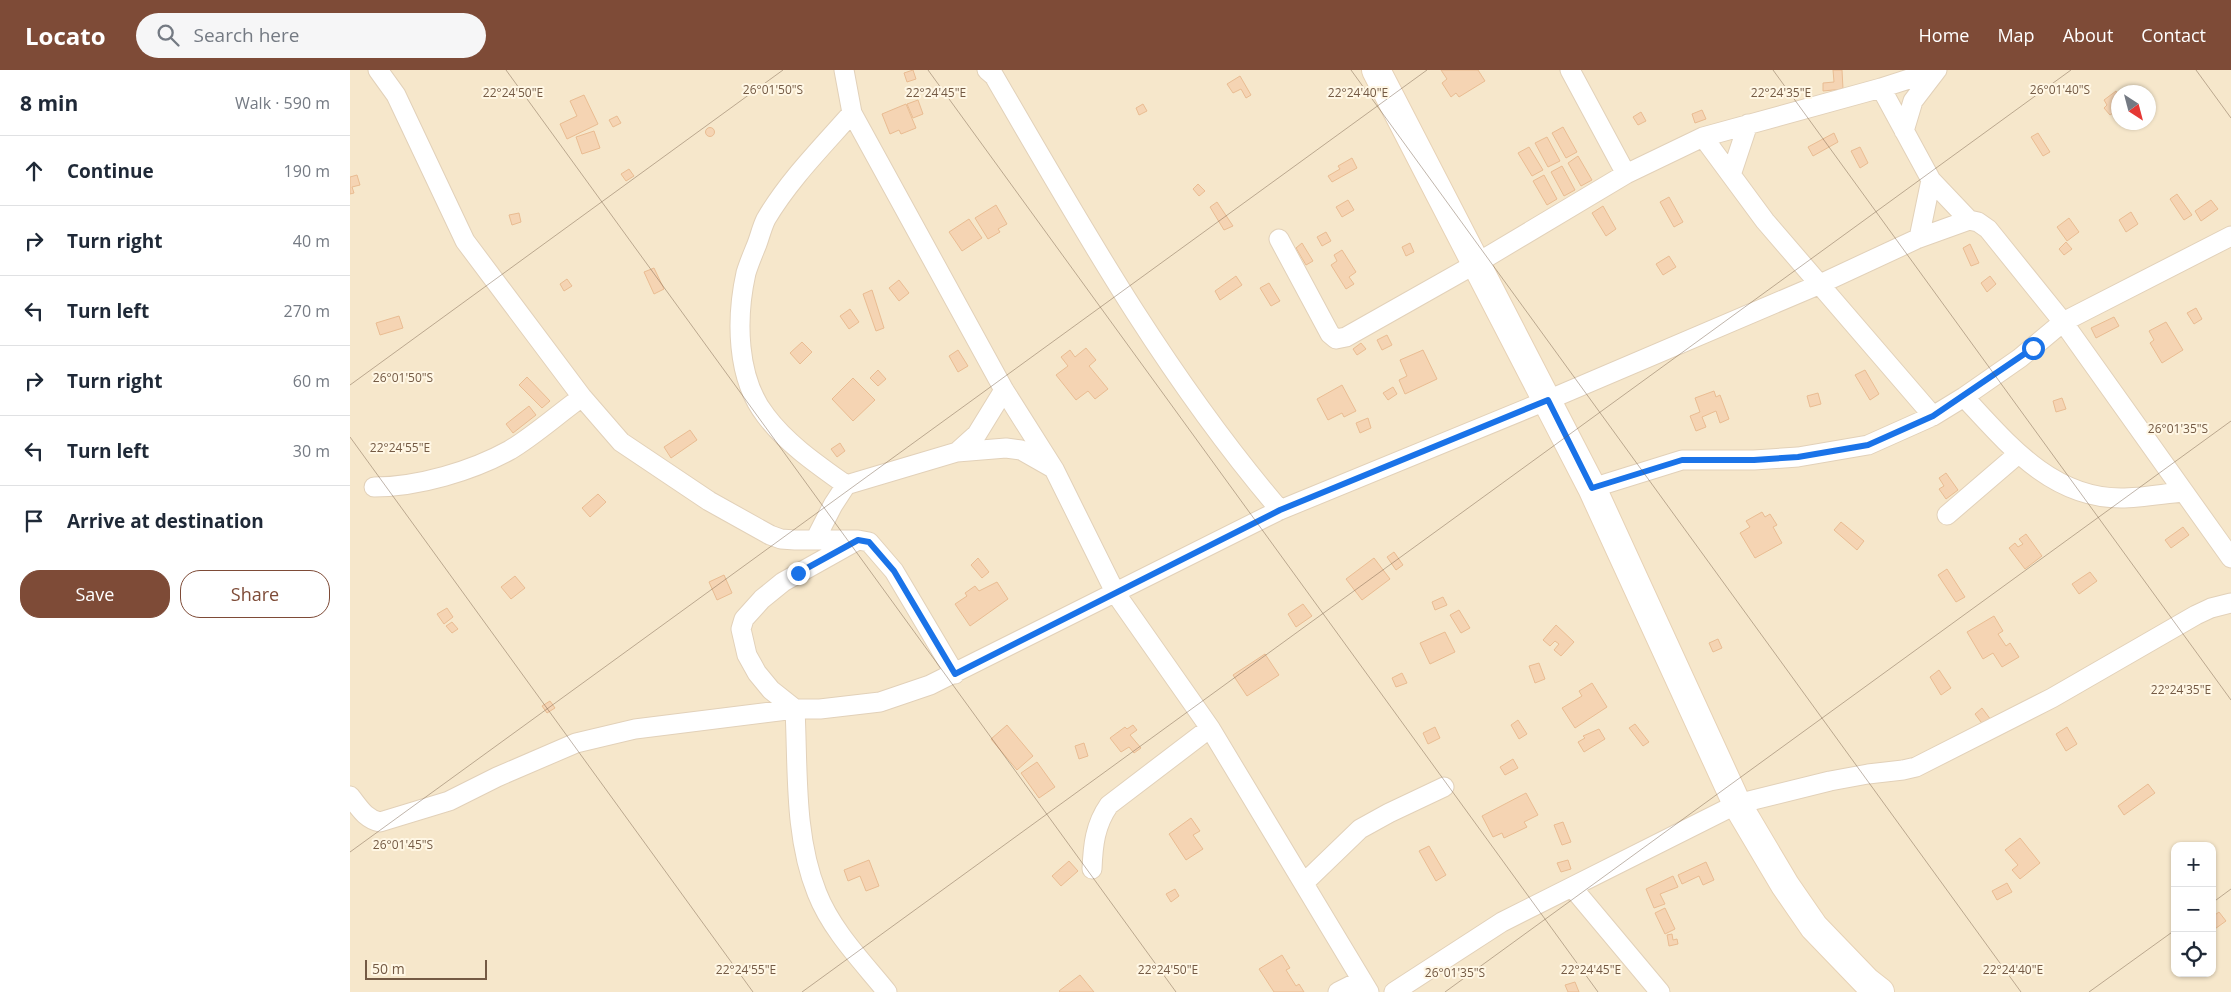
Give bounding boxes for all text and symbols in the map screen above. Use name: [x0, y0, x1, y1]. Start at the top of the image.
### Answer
search box: [136, 13, 486, 58]
text: Locato: [25, 19, 106, 52]
icon: search: [154, 21, 182, 49]
text: Search here: [194, 22, 299, 48]
text: Home: [1919, 23, 1969, 47]
text: Map: [1997, 23, 2035, 47]
text: About: [2063, 23, 2113, 47]
text: Contact: [2141, 23, 2206, 47]
text: 26°01'50"S: [743, 81, 803, 98]
text: 26°01'40"S: [2030, 81, 2090, 98]
text: 22°24'50"E: [483, 84, 543, 101]
text: 22°24'45"E: [906, 84, 966, 101]
text: 22°24'40"E: [1328, 84, 1388, 101]
text: 22°24'35"E: [1751, 84, 1811, 101]
north arrow: [2111, 85, 2156, 130]
text: 8 min: [20, 89, 78, 117]
text: Walk · 590 m: [235, 92, 330, 114]
icon: ahead: [20, 157, 48, 185]
text: Continue: [67, 158, 154, 184]
text: 190 m: [284, 160, 330, 182]
icon: right: [20, 227, 48, 255]
text: Turn right: [67, 228, 162, 254]
text: 40 m: [293, 230, 330, 252]
icon: left: [20, 297, 48, 325]
text: Turn left: [67, 298, 149, 324]
text: 270 m: [284, 300, 330, 322]
route start: [2022, 337, 2045, 360]
icon: right: [20, 367, 48, 395]
text: Turn right: [67, 368, 162, 394]
text: 26°01'50"S: [373, 369, 433, 386]
text: 60 m: [293, 370, 330, 392]
text: 26°01'35"S: [2148, 420, 2208, 437]
icon: left: [20, 437, 48, 465]
text: Turn left: [67, 438, 149, 464]
text: 22°24'55"E: [370, 439, 430, 456]
text: 30 m: [293, 440, 330, 462]
icon: arrive: [20, 507, 48, 535]
text: Arrive at destination: [67, 508, 264, 534]
route end: [787, 562, 810, 585]
button: Save: [20, 570, 170, 618]
button: Share: [180, 570, 330, 618]
text: 22°24'35"E: [2151, 681, 2211, 698]
text: 26°01'45"S: [373, 836, 433, 853]
map controls: [2171, 842, 2216, 977]
button: +: [2171, 842, 2216, 887]
button: −: [2171, 887, 2216, 932]
button: locate: [2171, 932, 2216, 977]
scale bar: [365, 957, 488, 980]
text: 50 m: [372, 959, 405, 978]
text: 22°24'55"E: [716, 961, 776, 978]
text: 22°24'50"E: [1138, 961, 1198, 978]
text: 22°24'45"E: [1561, 961, 1621, 978]
text: 22°24'40"E: [1983, 961, 2043, 978]
text: 26°01'35"S: [1425, 964, 1485, 981]

